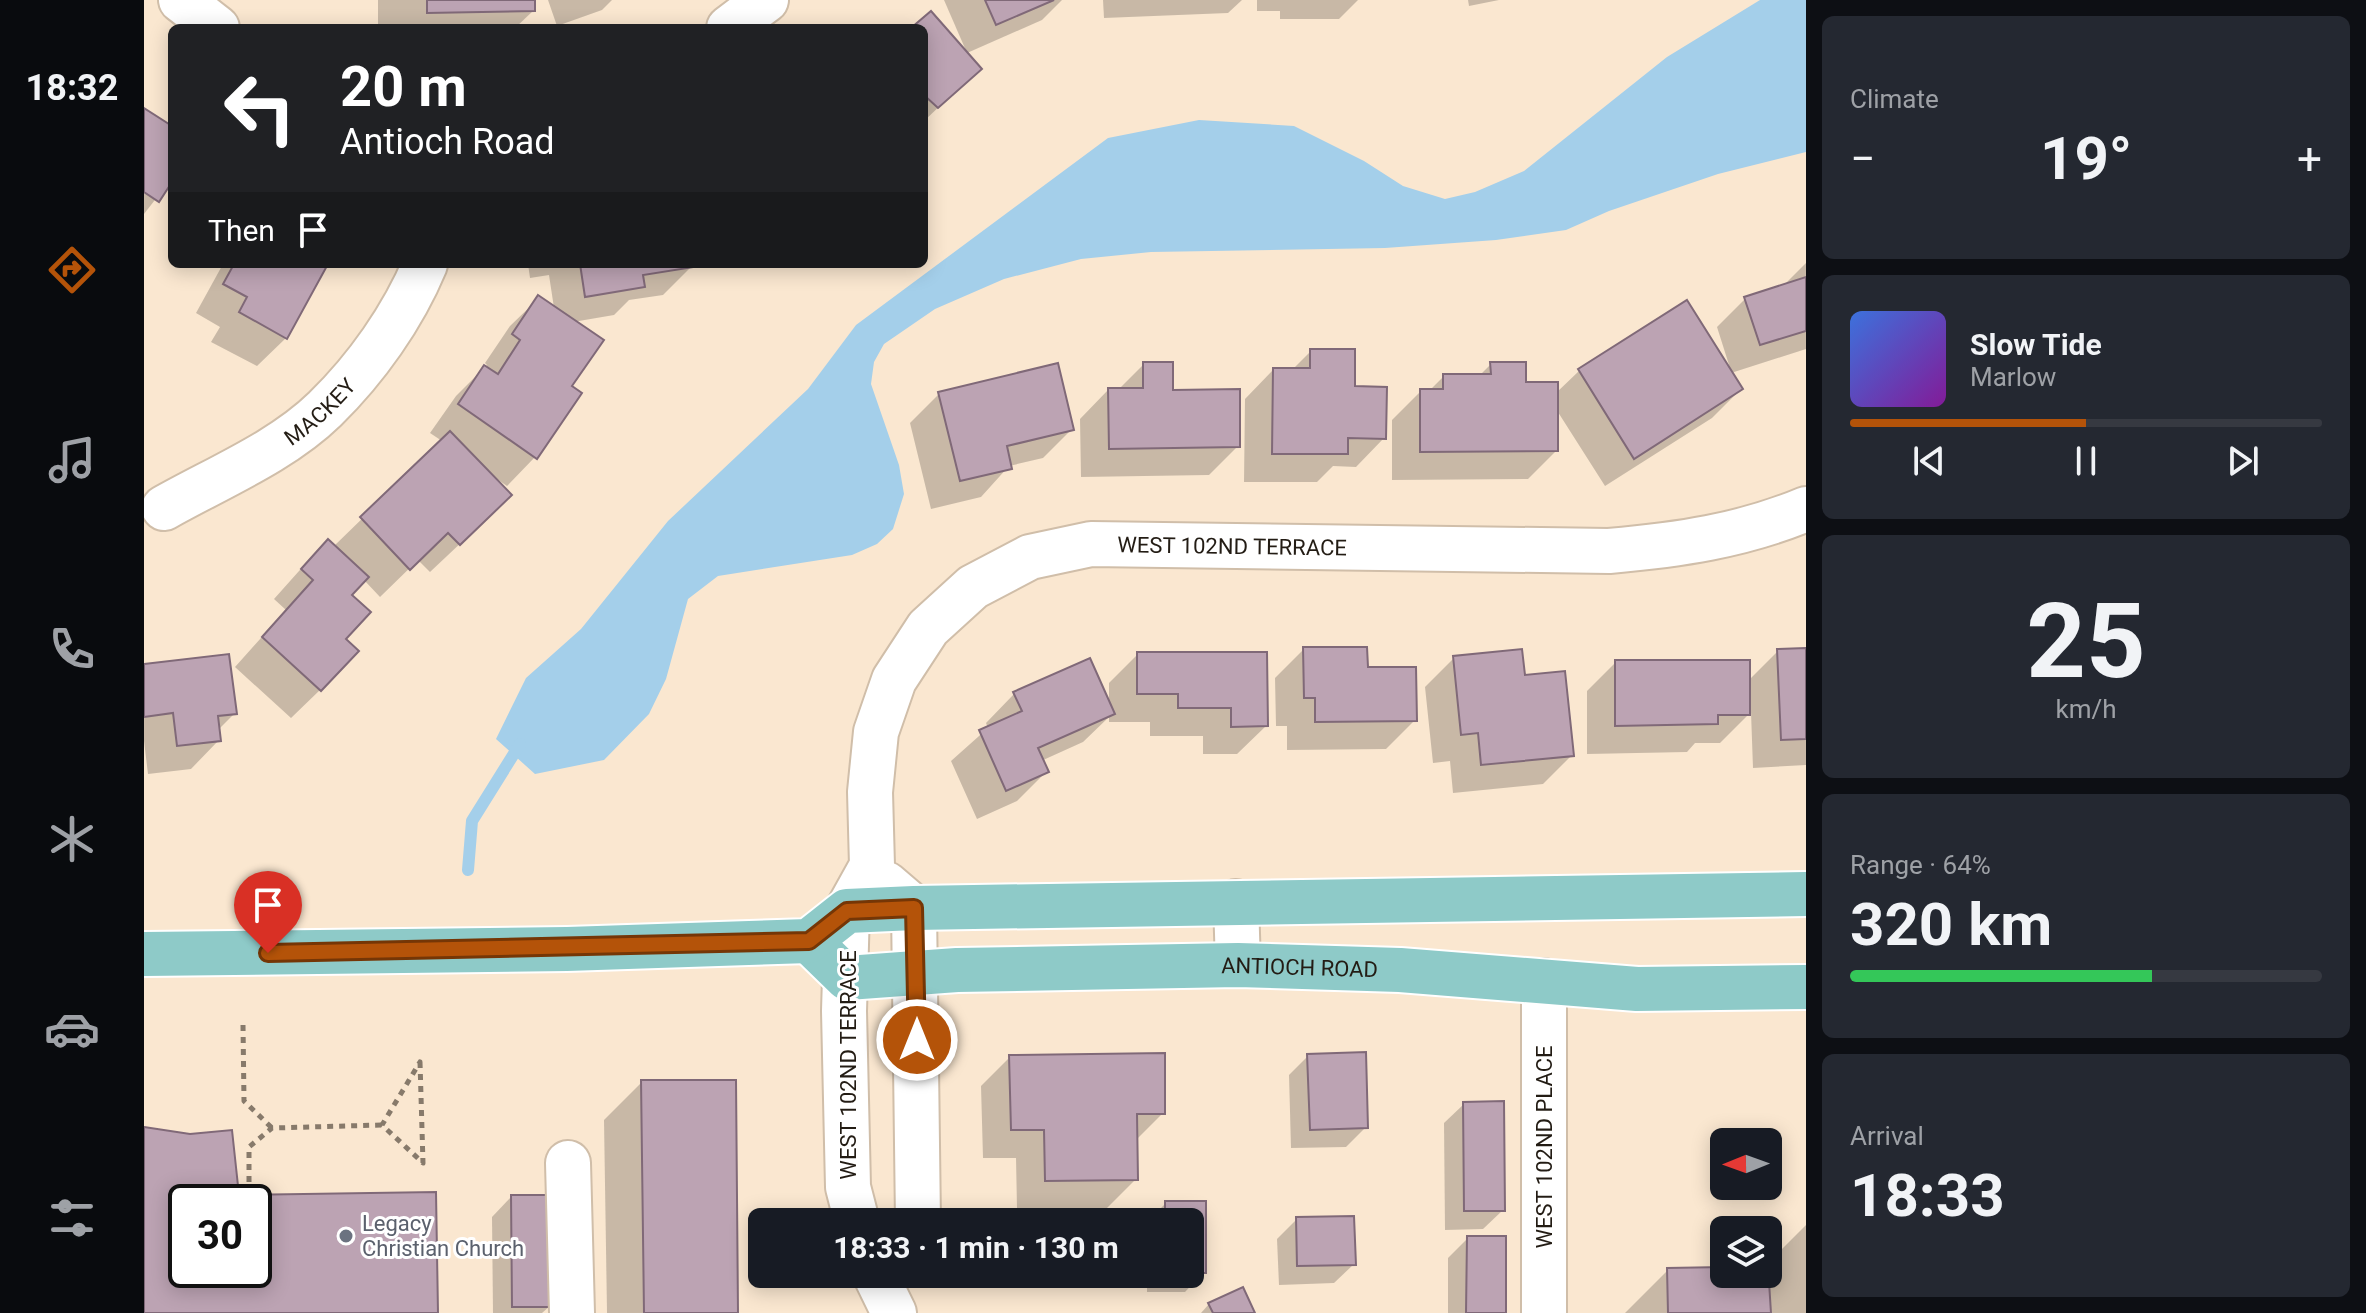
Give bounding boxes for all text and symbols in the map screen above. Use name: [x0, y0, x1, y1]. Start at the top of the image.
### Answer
text: 20 m: [340, 54, 467, 120]
icon: left: [208, 56, 312, 160]
text: 18:32: [26, 67, 118, 109]
text: Climate: [1850, 84, 1939, 114]
text: Antioch Road: [340, 121, 555, 163]
text: 19°: [2040, 123, 2132, 194]
text: −: [1850, 133, 1875, 185]
text: +: [2297, 133, 2322, 185]
icon: arrive: [291, 208, 335, 252]
text: Then: [208, 213, 275, 248]
icon: directions: [44, 242, 100, 298]
text: Slow Tide: [1970, 327, 2102, 362]
text: Marlow: [1970, 362, 2056, 392]
street label: MACKEY: [280, 373, 361, 451]
icon: music: [44, 432, 100, 488]
icon: previous: [1907, 439, 1951, 483]
icon: pause: [2064, 439, 2108, 483]
icon: next: [2221, 439, 2265, 483]
street label: WEST 102ND TERRACE: [1117, 532, 1347, 560]
text: 25: [2026, 581, 2146, 702]
icon: phone: [44, 621, 100, 677]
text: km/h: [2055, 694, 2117, 724]
icon: climate: [44, 811, 100, 867]
text: Range · 64%: [1850, 850, 1991, 880]
pin: [234, 871, 302, 953]
icon: arrive: [246, 883, 290, 927]
text: 320 km: [1850, 889, 2052, 960]
street label: WEST 102ND TERRACE: [836, 950, 861, 1180]
street label: ANTIOCH ROAD: [1221, 953, 1378, 982]
position arrow: [875, 998, 959, 1082]
icon: car: [44, 1001, 100, 1057]
street label: WEST 102ND PLACE: [1532, 1046, 1557, 1248]
text: Arrival: [1850, 1121, 1924, 1151]
north arrow: [1710, 1128, 1782, 1200]
map controls: [1710, 1128, 1782, 1288]
text: 18:33: [1850, 1160, 2005, 1231]
speed limit sign: 30: [168, 1184, 272, 1288]
icon: filters: [44, 1190, 100, 1246]
place label: Legacy Christian Church: [362, 1211, 524, 1261]
button: layers: [1710, 1216, 1782, 1288]
marker: Legacy Christian Church: [337, 1227, 355, 1245]
text: 18:33 · 1 min · 130 m: [833, 1230, 1119, 1265]

